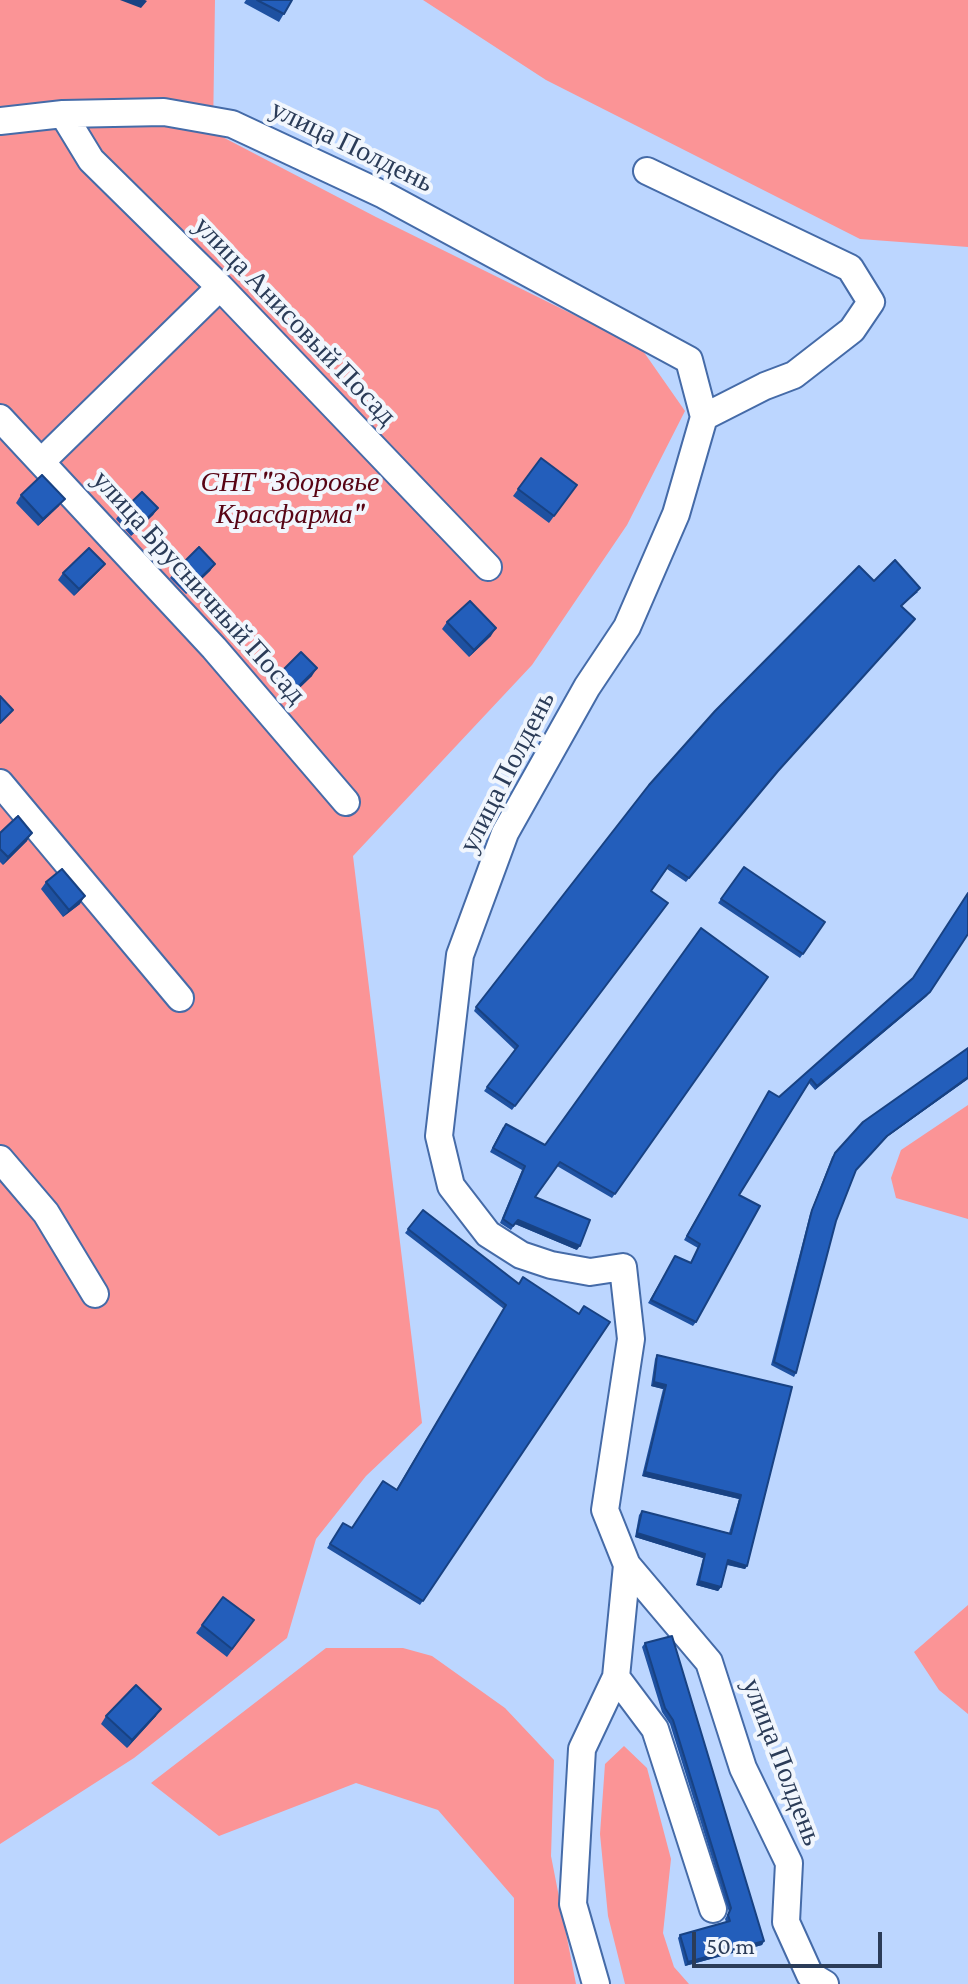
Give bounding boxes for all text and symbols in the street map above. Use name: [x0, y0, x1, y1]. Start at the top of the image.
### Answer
street label: улица Полдень: [265, 92, 439, 200]
street label: улица Анисовый Посад: [186, 209, 404, 433]
street label: улица Брусничный Посад: [85, 463, 313, 711]
park label: СНТ "Здоровье Красфарма": [201, 465, 379, 531]
street label: улица Полдень: [452, 686, 562, 858]
street label: улица Полдень: [735, 1674, 829, 1850]
scale bar: [696, 1916, 886, 1966]
text: 50 m: [706, 1932, 755, 1959]

